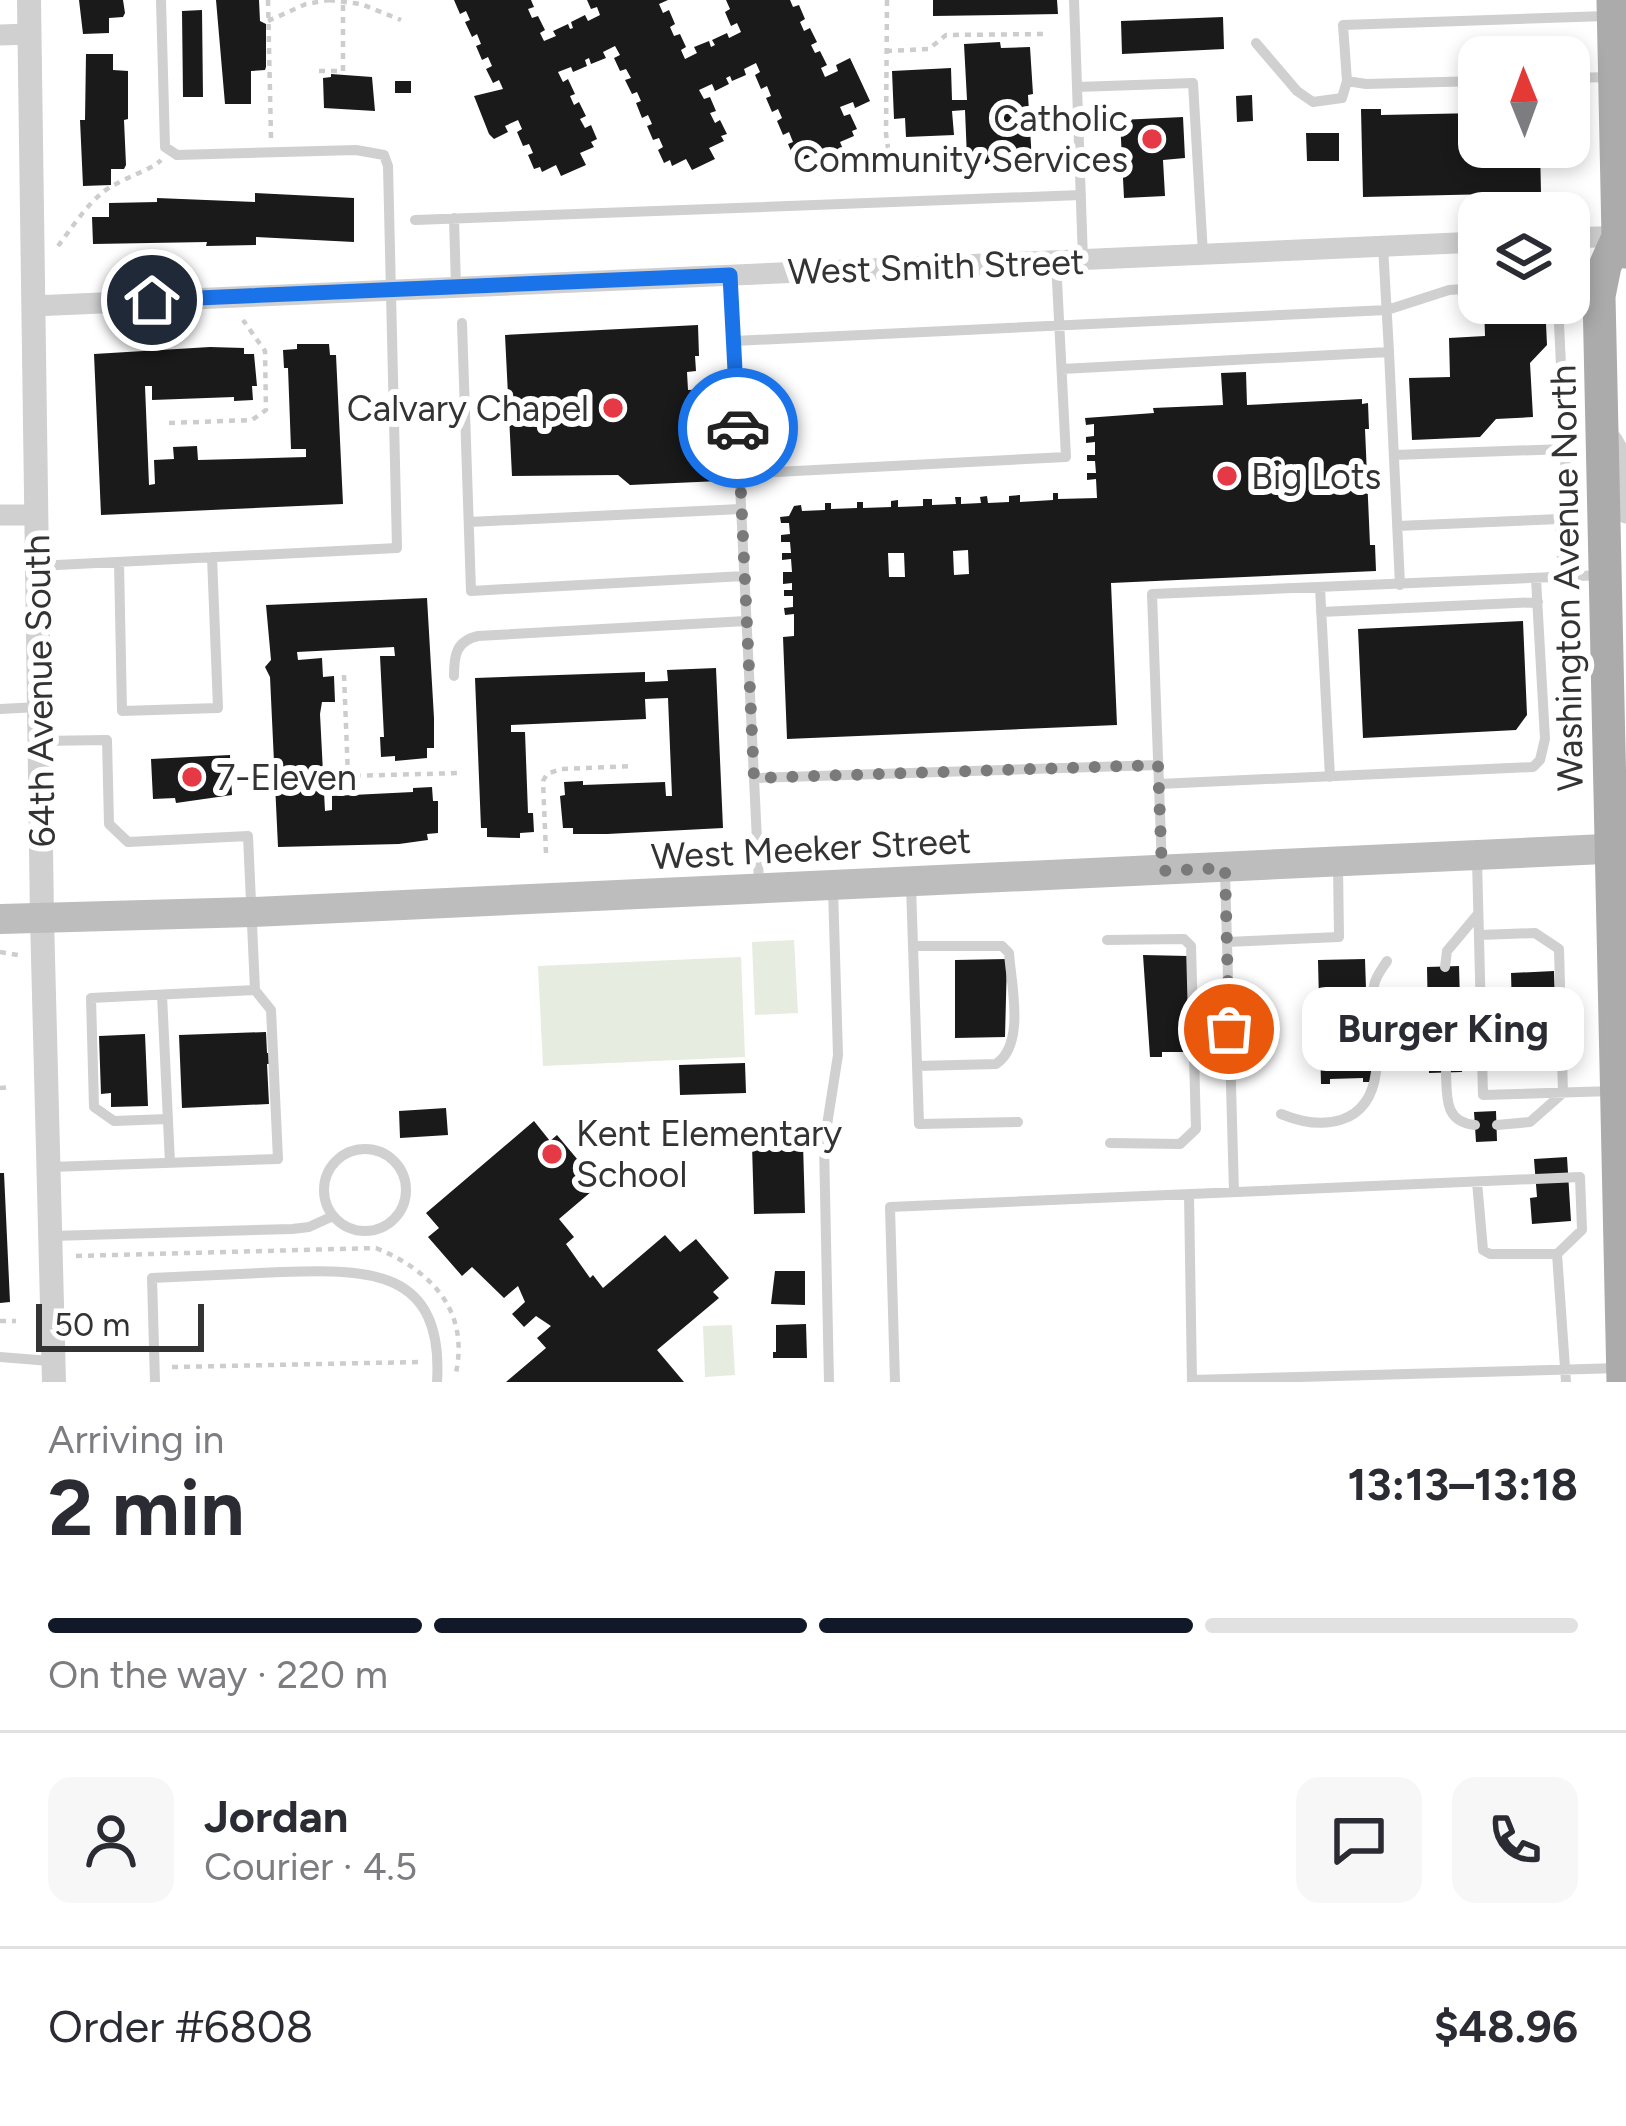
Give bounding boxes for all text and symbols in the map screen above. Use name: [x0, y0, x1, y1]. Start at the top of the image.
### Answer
north arrow: [1458, 36, 1590, 168]
map controls: [1458, 36, 1590, 324]
place label: Catholic Community Services: [793, 97, 1128, 181]
marker: Catholic Community Services: [1139, 126, 1165, 152]
button: layers: [1458, 192, 1590, 324]
street label: West Smith Street: [787, 240, 1085, 293]
pin: [101, 249, 203, 351]
icon: home: [119, 267, 185, 333]
street label: Washington Avenue North: [1541, 364, 1592, 792]
courier: [678, 368, 798, 488]
place label: Calvary Chapel: [347, 387, 589, 430]
marker: Calvary Chapel: [600, 395, 626, 421]
icon: car: [705, 395, 771, 461]
place label: Big Lots: [1251, 455, 1381, 498]
marker: Big Lots: [1214, 463, 1240, 489]
street label: 64th Avenue South: [15, 534, 64, 848]
place label: 7-Eleven: [216, 756, 357, 799]
marker: 7-Eleven: [179, 764, 205, 790]
street label: West Meeker Street: [650, 819, 972, 878]
pin: [1178, 978, 1280, 1080]
callout: Burger King: [1301, 987, 1583, 1071]
icon: bag: [1196, 996, 1262, 1062]
text: Burger King: [1337, 1005, 1549, 1052]
place label: Kent Elementary School: [576, 1112, 842, 1196]
marker: Kent Elementary School: [539, 1141, 565, 1167]
scale bar: [36, 1298, 204, 1351]
text: 50 m: [54, 1305, 130, 1344]
text: Arriving in: [48, 1416, 224, 1463]
text: 13:13–13:18: [1348, 1457, 1578, 1511]
text: 2 min: [48, 1461, 244, 1555]
text: On the way · 220 m: [48, 1651, 388, 1698]
button: person: [48, 1777, 174, 1903]
button: chat: [1296, 1777, 1422, 1903]
button: phone: [1452, 1777, 1578, 1903]
text: Jordan: [204, 1789, 348, 1843]
text: Courier · 4.5: [204, 1843, 417, 1890]
text: Order #6808: [48, 1999, 313, 2053]
text: $48.96: [1434, 1999, 1578, 2053]

